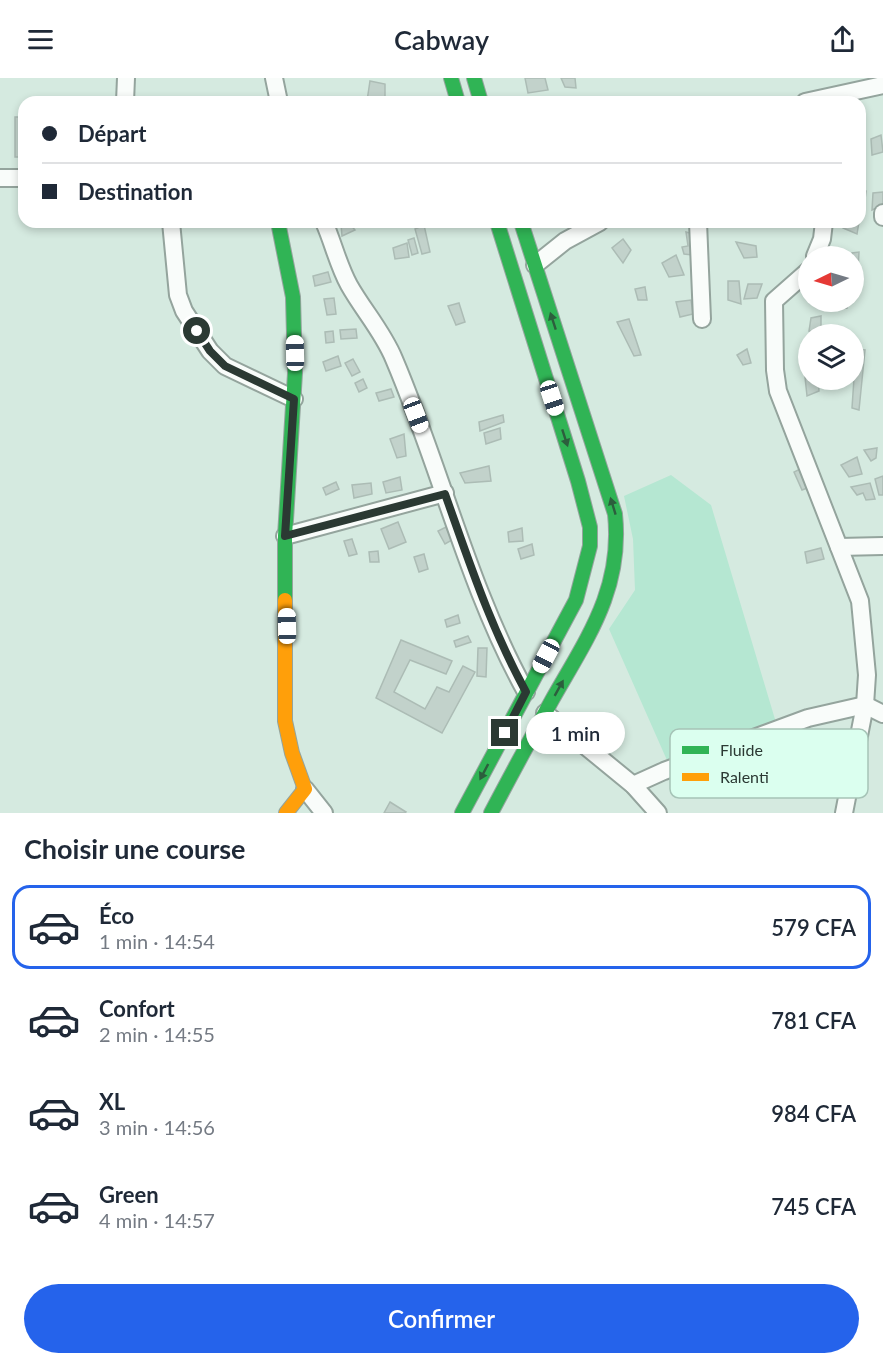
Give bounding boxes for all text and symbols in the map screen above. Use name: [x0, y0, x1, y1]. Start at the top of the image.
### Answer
icon: menu: [24, 23, 57, 56]
text: Cabway: [394, 23, 489, 56]
icon: share: [826, 23, 859, 56]
text: Départ: [78, 120, 146, 147]
text: Destination: [78, 178, 193, 205]
north arrow: [798, 246, 864, 312]
map controls: [798, 246, 864, 390]
one-way arrow: [548, 312, 557, 330]
route start: [183, 317, 210, 344]
button: layers: [798, 324, 864, 390]
car: [286, 335, 304, 371]
car: [538, 378, 566, 418]
car: [401, 395, 431, 435]
one-way arrow: [561, 429, 570, 447]
one-way arrow: [608, 497, 617, 515]
car: [278, 608, 296, 644]
car: [530, 636, 562, 676]
one-way arrow: [553, 680, 564, 696]
callout: 1 min: [526, 712, 625, 754]
route end: [491, 719, 518, 746]
text: 1 min: [551, 721, 600, 745]
legend: [670, 729, 868, 798]
text: Fluide: [720, 740, 763, 759]
one-way arrow: [479, 764, 488, 781]
text: Ralenti: [720, 767, 769, 786]
text: Choisir une course: [24, 832, 246, 865]
icon: car: [27, 900, 81, 954]
text: Éco: [99, 902, 134, 929]
text: 579 CFA: [771, 914, 856, 941]
text: 1 min · 14:54: [99, 929, 215, 953]
icon: car: [27, 993, 81, 1047]
text: Confort: [99, 995, 175, 1022]
text: 781 CFA: [771, 1007, 856, 1034]
text: 2 min · 14:55: [99, 1022, 215, 1046]
icon: car: [27, 1086, 81, 1140]
text: XL: [99, 1088, 125, 1115]
text: 984 CFA: [771, 1100, 856, 1127]
text: 3 min · 14:56: [99, 1115, 215, 1139]
icon: car: [27, 1179, 81, 1233]
text: Green: [99, 1181, 159, 1208]
text: 745 CFA: [771, 1193, 856, 1220]
text: 4 min · 14:57: [99, 1208, 215, 1232]
button: Confirmer: [24, 1284, 859, 1353]

